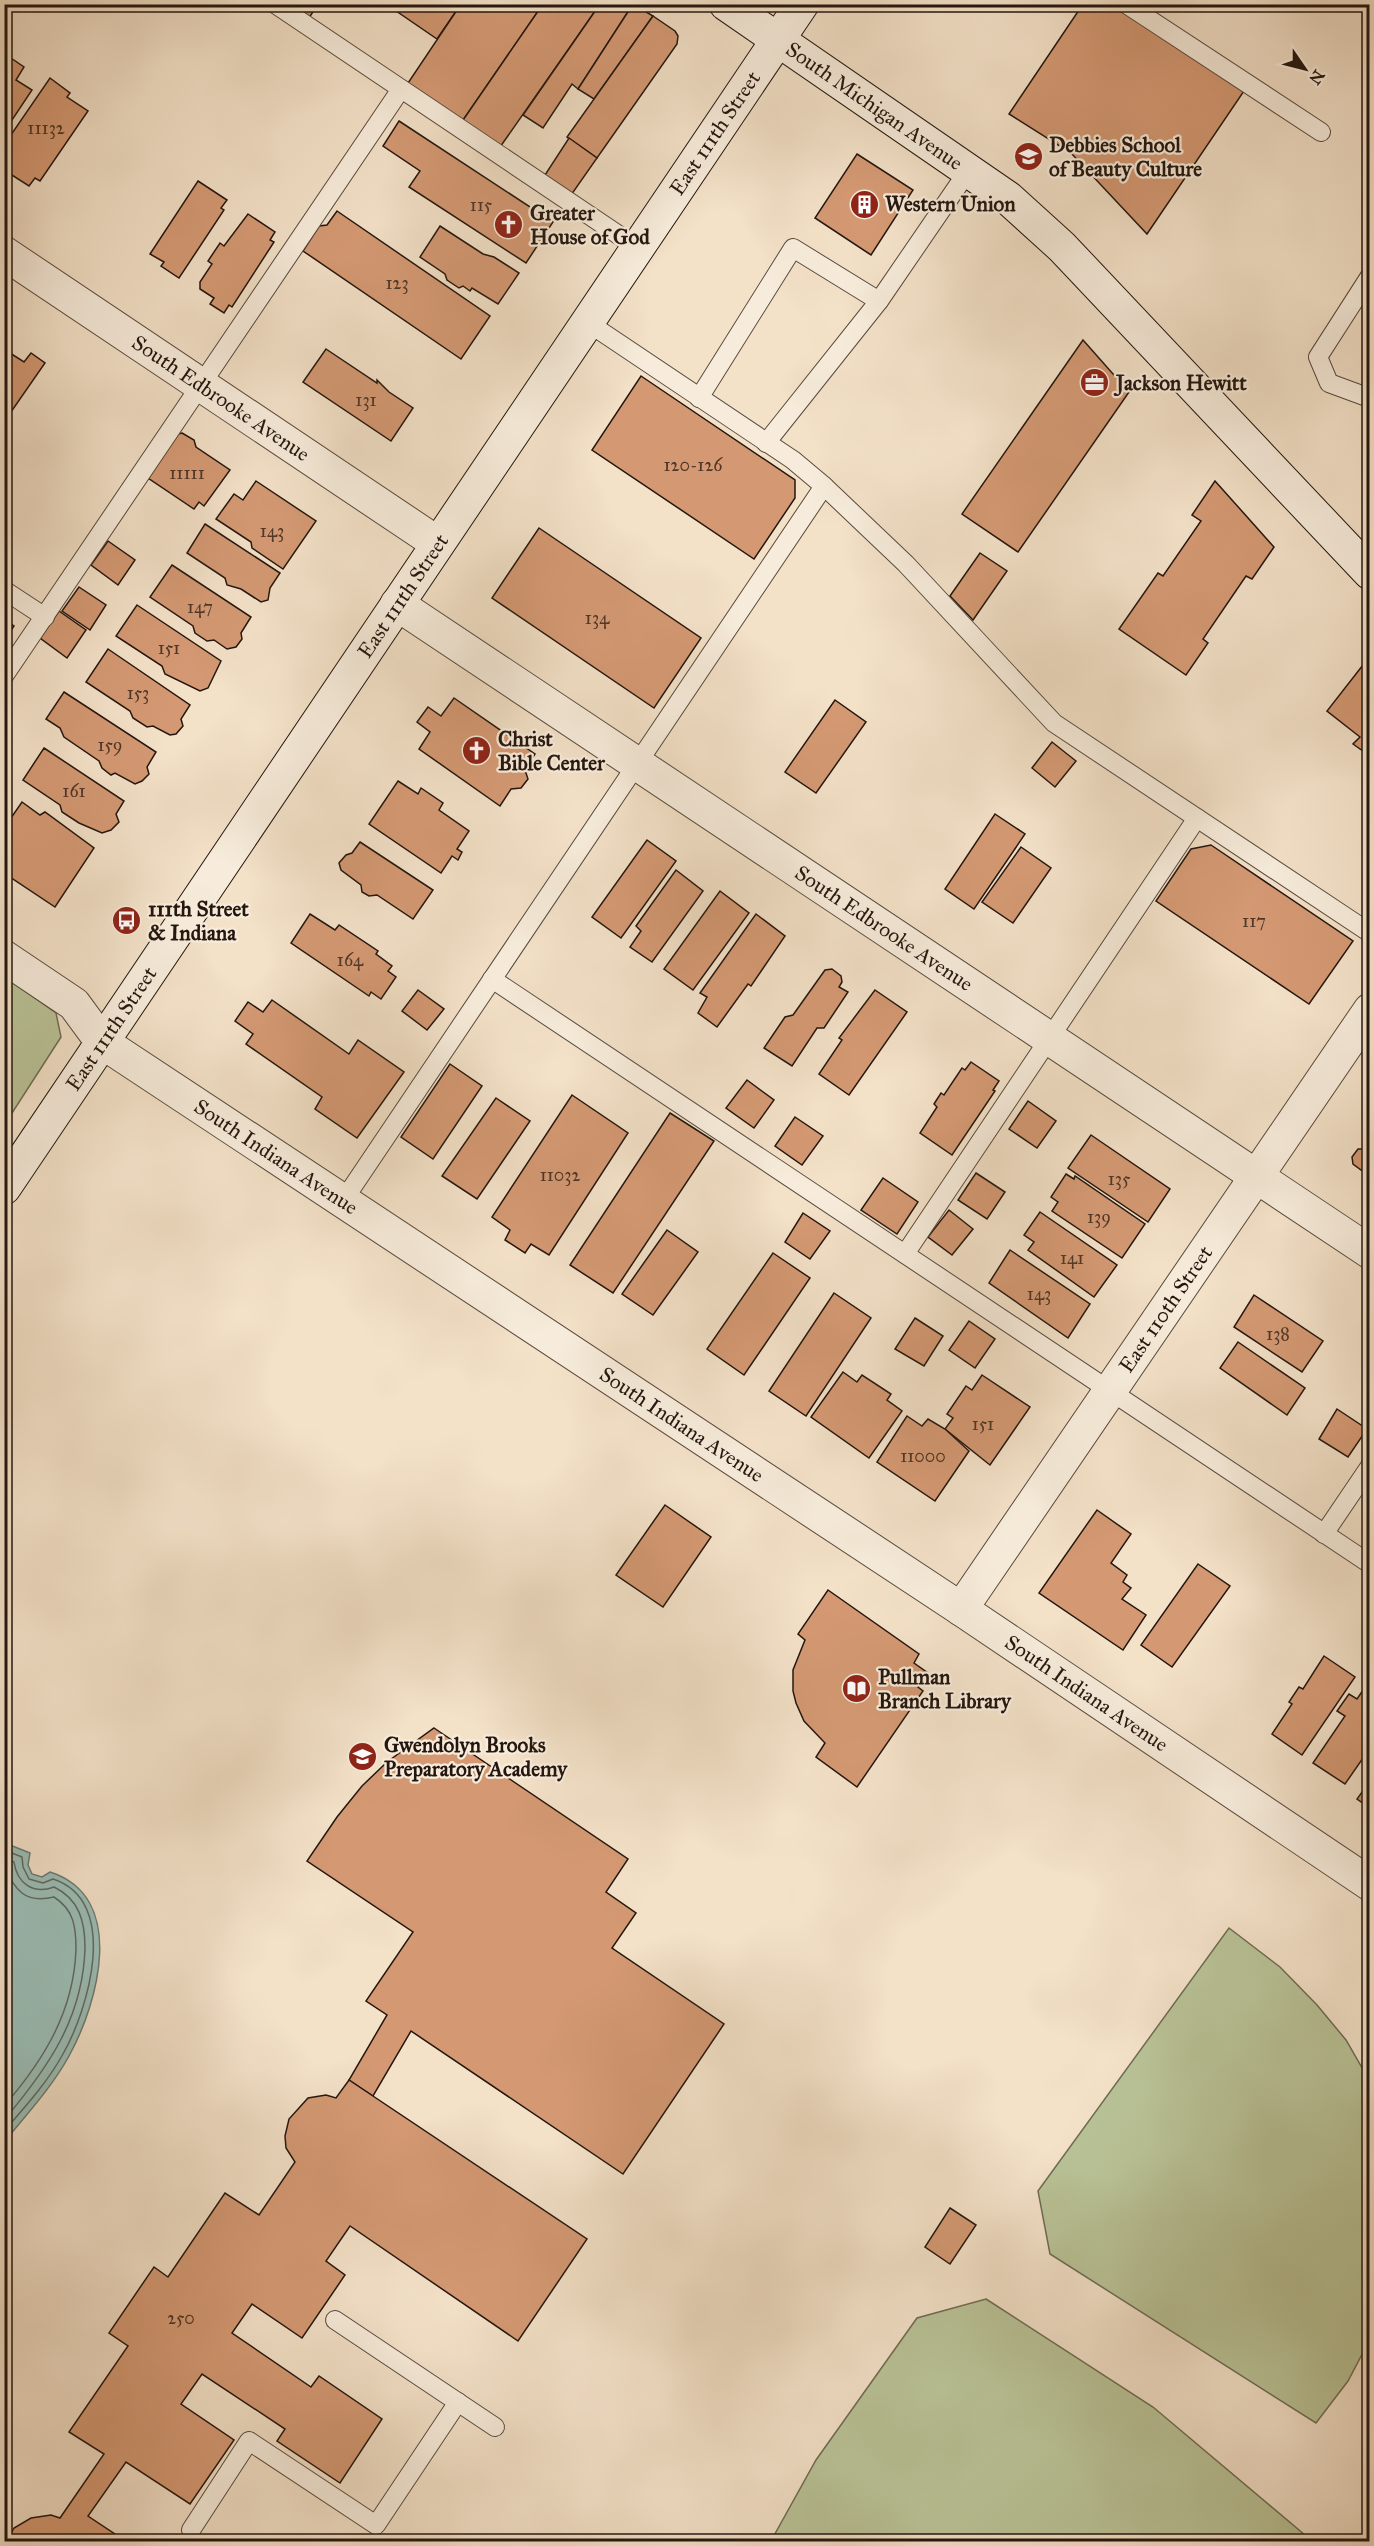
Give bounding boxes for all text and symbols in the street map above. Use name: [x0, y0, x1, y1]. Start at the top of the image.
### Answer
street label: South Michigan Avenue: [781, 36, 968, 176]
north arrow: [1275, 39, 1335, 99]
street label: East 111th Street: [664, 66, 766, 200]
text: N: [1305, 66, 1329, 89]
house number: 11132: [27, 117, 65, 139]
place label: Debbies School of Beauty Culture: [1049, 132, 1202, 182]
school or university icon: Debbies School of Beauty Culture: [1012, 141, 1044, 173]
building icon: Western Union: [848, 188, 880, 220]
place label: Western Union: [885, 191, 1016, 217]
house number: 115: [470, 194, 493, 216]
place label: Greater House of God: [530, 200, 650, 250]
church icon: Greater House of God: [493, 209, 525, 241]
house number: 123: [385, 272, 409, 294]
street label: South Edbrooke Avenue: [127, 329, 315, 467]
office icon: Jackson Hewitt: [1079, 367, 1111, 399]
place label: Jackson Hewitt: [1113, 370, 1247, 397]
house number: 131: [355, 389, 377, 411]
house number: 120-126: [663, 454, 723, 476]
house number: 11111: [169, 462, 205, 484]
house number: 143: [260, 520, 284, 542]
street label: East 111th Street: [352, 528, 454, 663]
house number: 147: [187, 596, 213, 618]
house number: 134: [585, 607, 610, 629]
house number: 151: [158, 637, 180, 659]
house number: 153: [127, 682, 149, 704]
place label: Christ Bible Center: [498, 726, 606, 776]
house number: 159: [97, 734, 123, 756]
church icon: Christ Bible Center: [461, 735, 493, 767]
house number: 161: [62, 780, 86, 802]
street label: South Edbrooke Avenue: [790, 860, 978, 997]
place label: 111th Street & Indiana: [148, 896, 249, 946]
bus stop icon: 111th Street & Indiana: [111, 905, 143, 937]
house number: 117: [1242, 910, 1266, 932]
house number: 164: [337, 949, 364, 971]
street label: East 111th Street: [60, 961, 163, 1096]
street label: South Indiana Avenue: [189, 1093, 363, 1220]
house number: 11032: [540, 1164, 580, 1186]
house number: 135: [1108, 1168, 1131, 1190]
house number: 139: [1087, 1206, 1111, 1228]
street label: East 110th Street: [1113, 1240, 1219, 1378]
house number: 141: [1060, 1247, 1084, 1269]
house number: 143: [1027, 1283, 1051, 1305]
house number: 138: [1266, 1323, 1290, 1345]
street label: South Indiana Avenue: [595, 1361, 769, 1488]
house number: 151: [972, 1413, 994, 1435]
house number: 11000: [900, 1445, 946, 1467]
street label: South Indiana Avenue: [1000, 1629, 1173, 1758]
place label: Pullman Branch Library: [878, 1664, 1012, 1714]
library icon: Pullman Branch Library: [841, 1673, 873, 1705]
place label: Gwendolyn Brooks Preparatory Academy: [384, 1732, 568, 1782]
school or university icon: Gwendolyn Brooks Preparatory Academy: [347, 1741, 379, 1773]
house number: 250: [167, 2307, 195, 2329]

